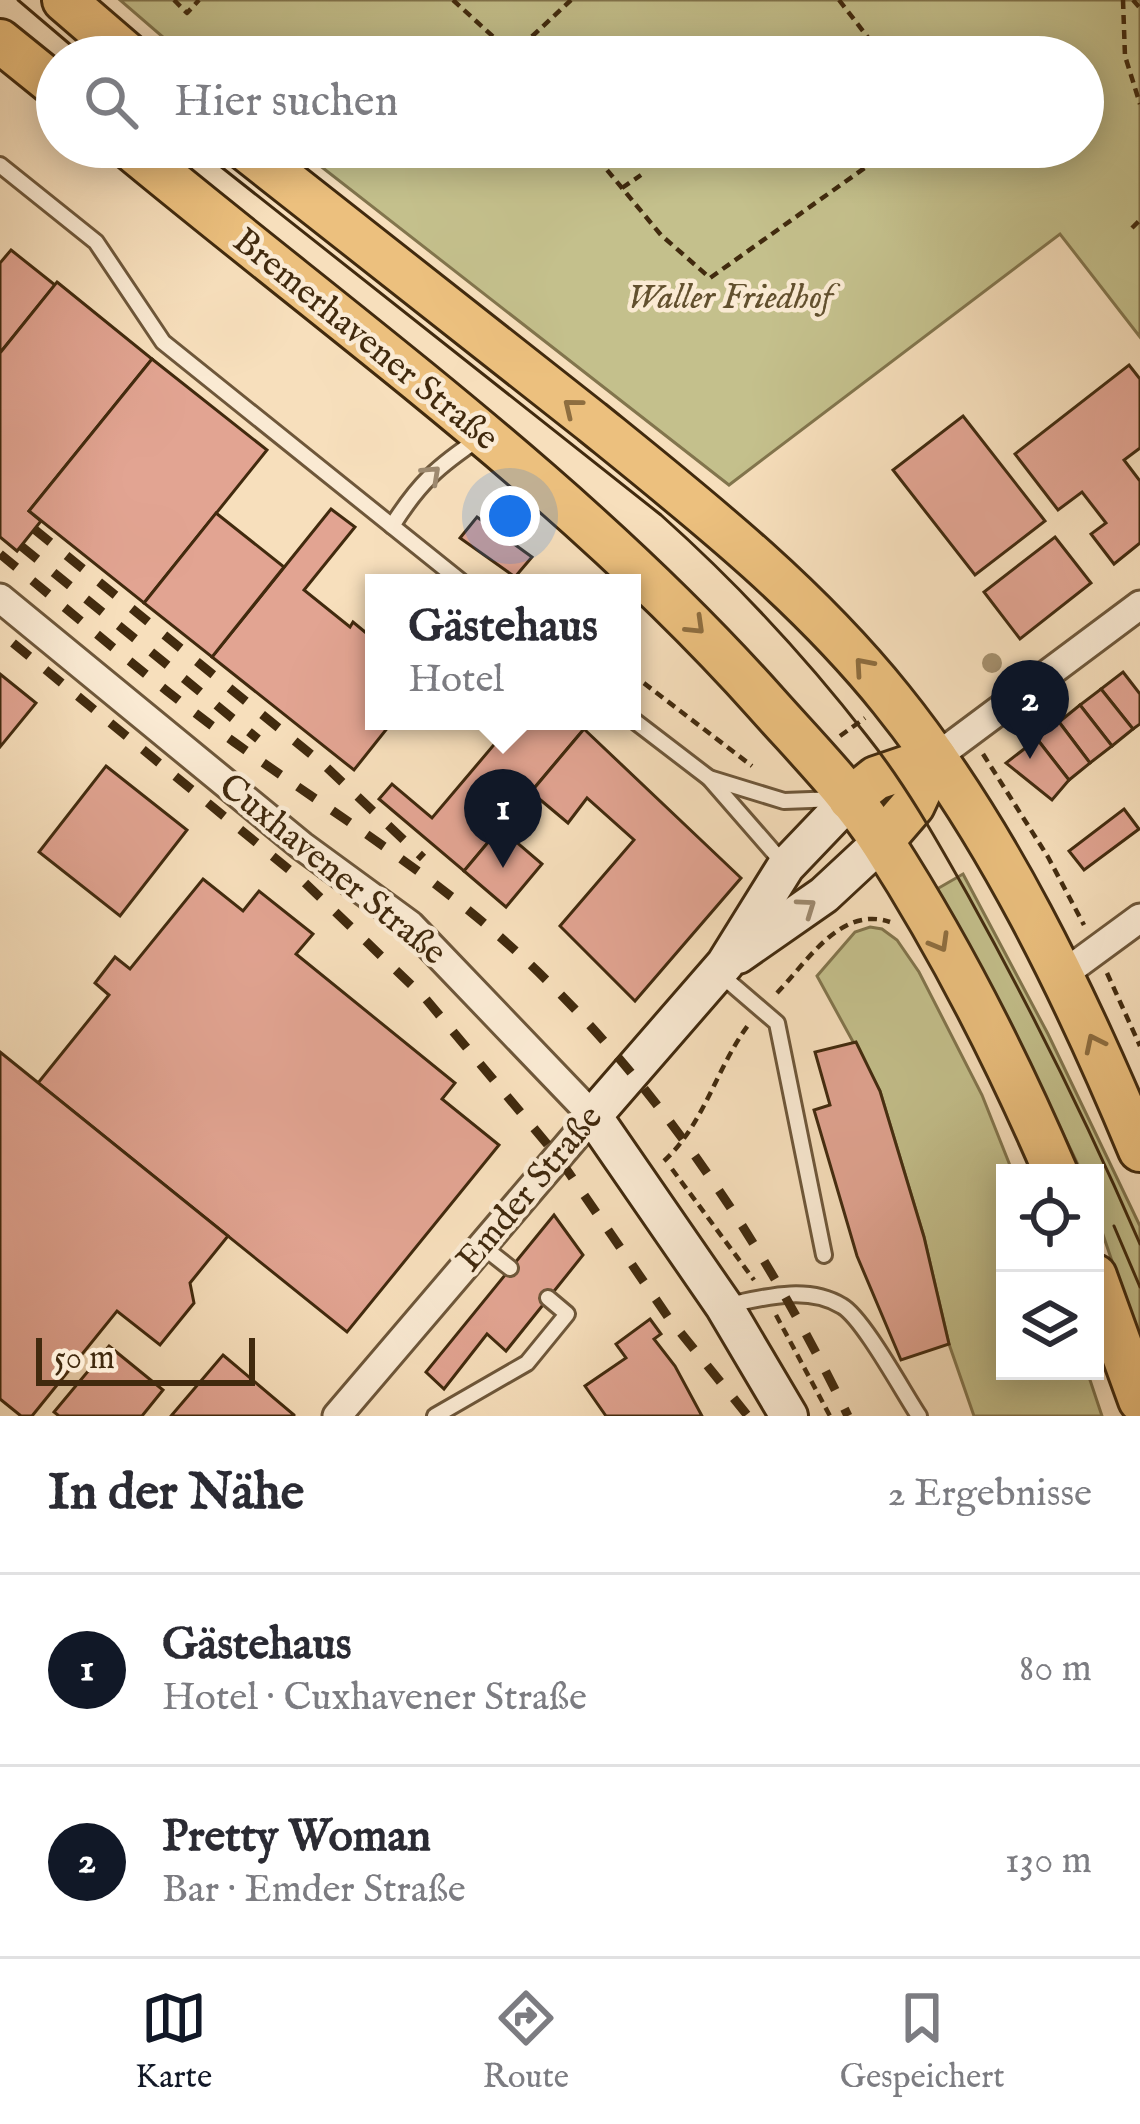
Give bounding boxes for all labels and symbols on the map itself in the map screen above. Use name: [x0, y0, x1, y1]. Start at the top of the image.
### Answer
street label: Bremerhavener Straße: [223, 219, 507, 461]
park label: Waller Friedhof: [627, 275, 841, 321]
one-way arrow: [564, 400, 586, 421]
one-way arrow: [418, 466, 439, 488]
your location: [480, 486, 540, 546]
one-way arrow: [682, 612, 704, 634]
one-way arrow: [856, 658, 877, 680]
pin: 2: [991, 660, 1069, 759]
street label: Cuxhavener Straße: [209, 764, 455, 976]
pin: 1: [464, 769, 542, 868]
one-way arrow: [794, 899, 816, 921]
one-way arrow: [926, 930, 949, 951]
one-way arrow: [1085, 1033, 1108, 1055]
street label: Emder Straße: [447, 1096, 613, 1282]
scale bar: [36, 1332, 255, 1385]

